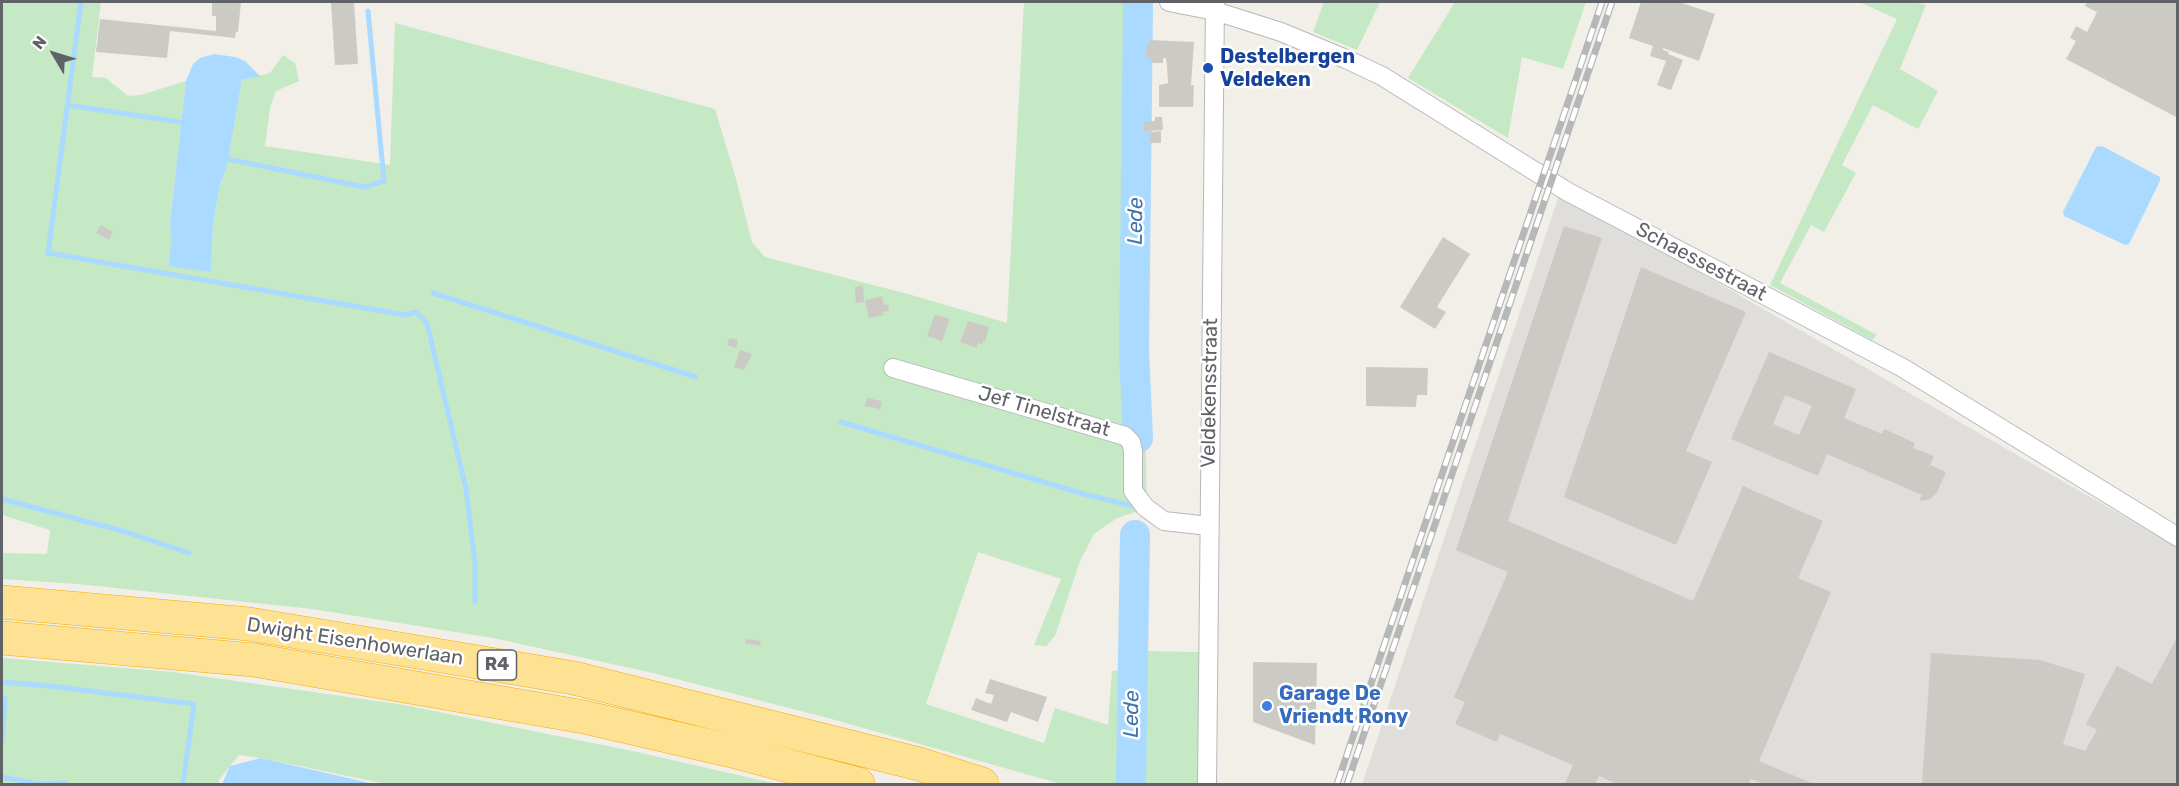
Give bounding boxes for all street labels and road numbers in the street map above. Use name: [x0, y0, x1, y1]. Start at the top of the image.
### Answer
street label: Schaessestraat: [1631, 217, 1771, 307]
street label: Veldekensstraat: [1197, 318, 1223, 468]
street label: Jef Tinelstraat: [975, 382, 1113, 442]
street label: Dwight Eisenhowerlaan: [245, 613, 465, 671]
road number: R4: [478, 650, 516, 680]

